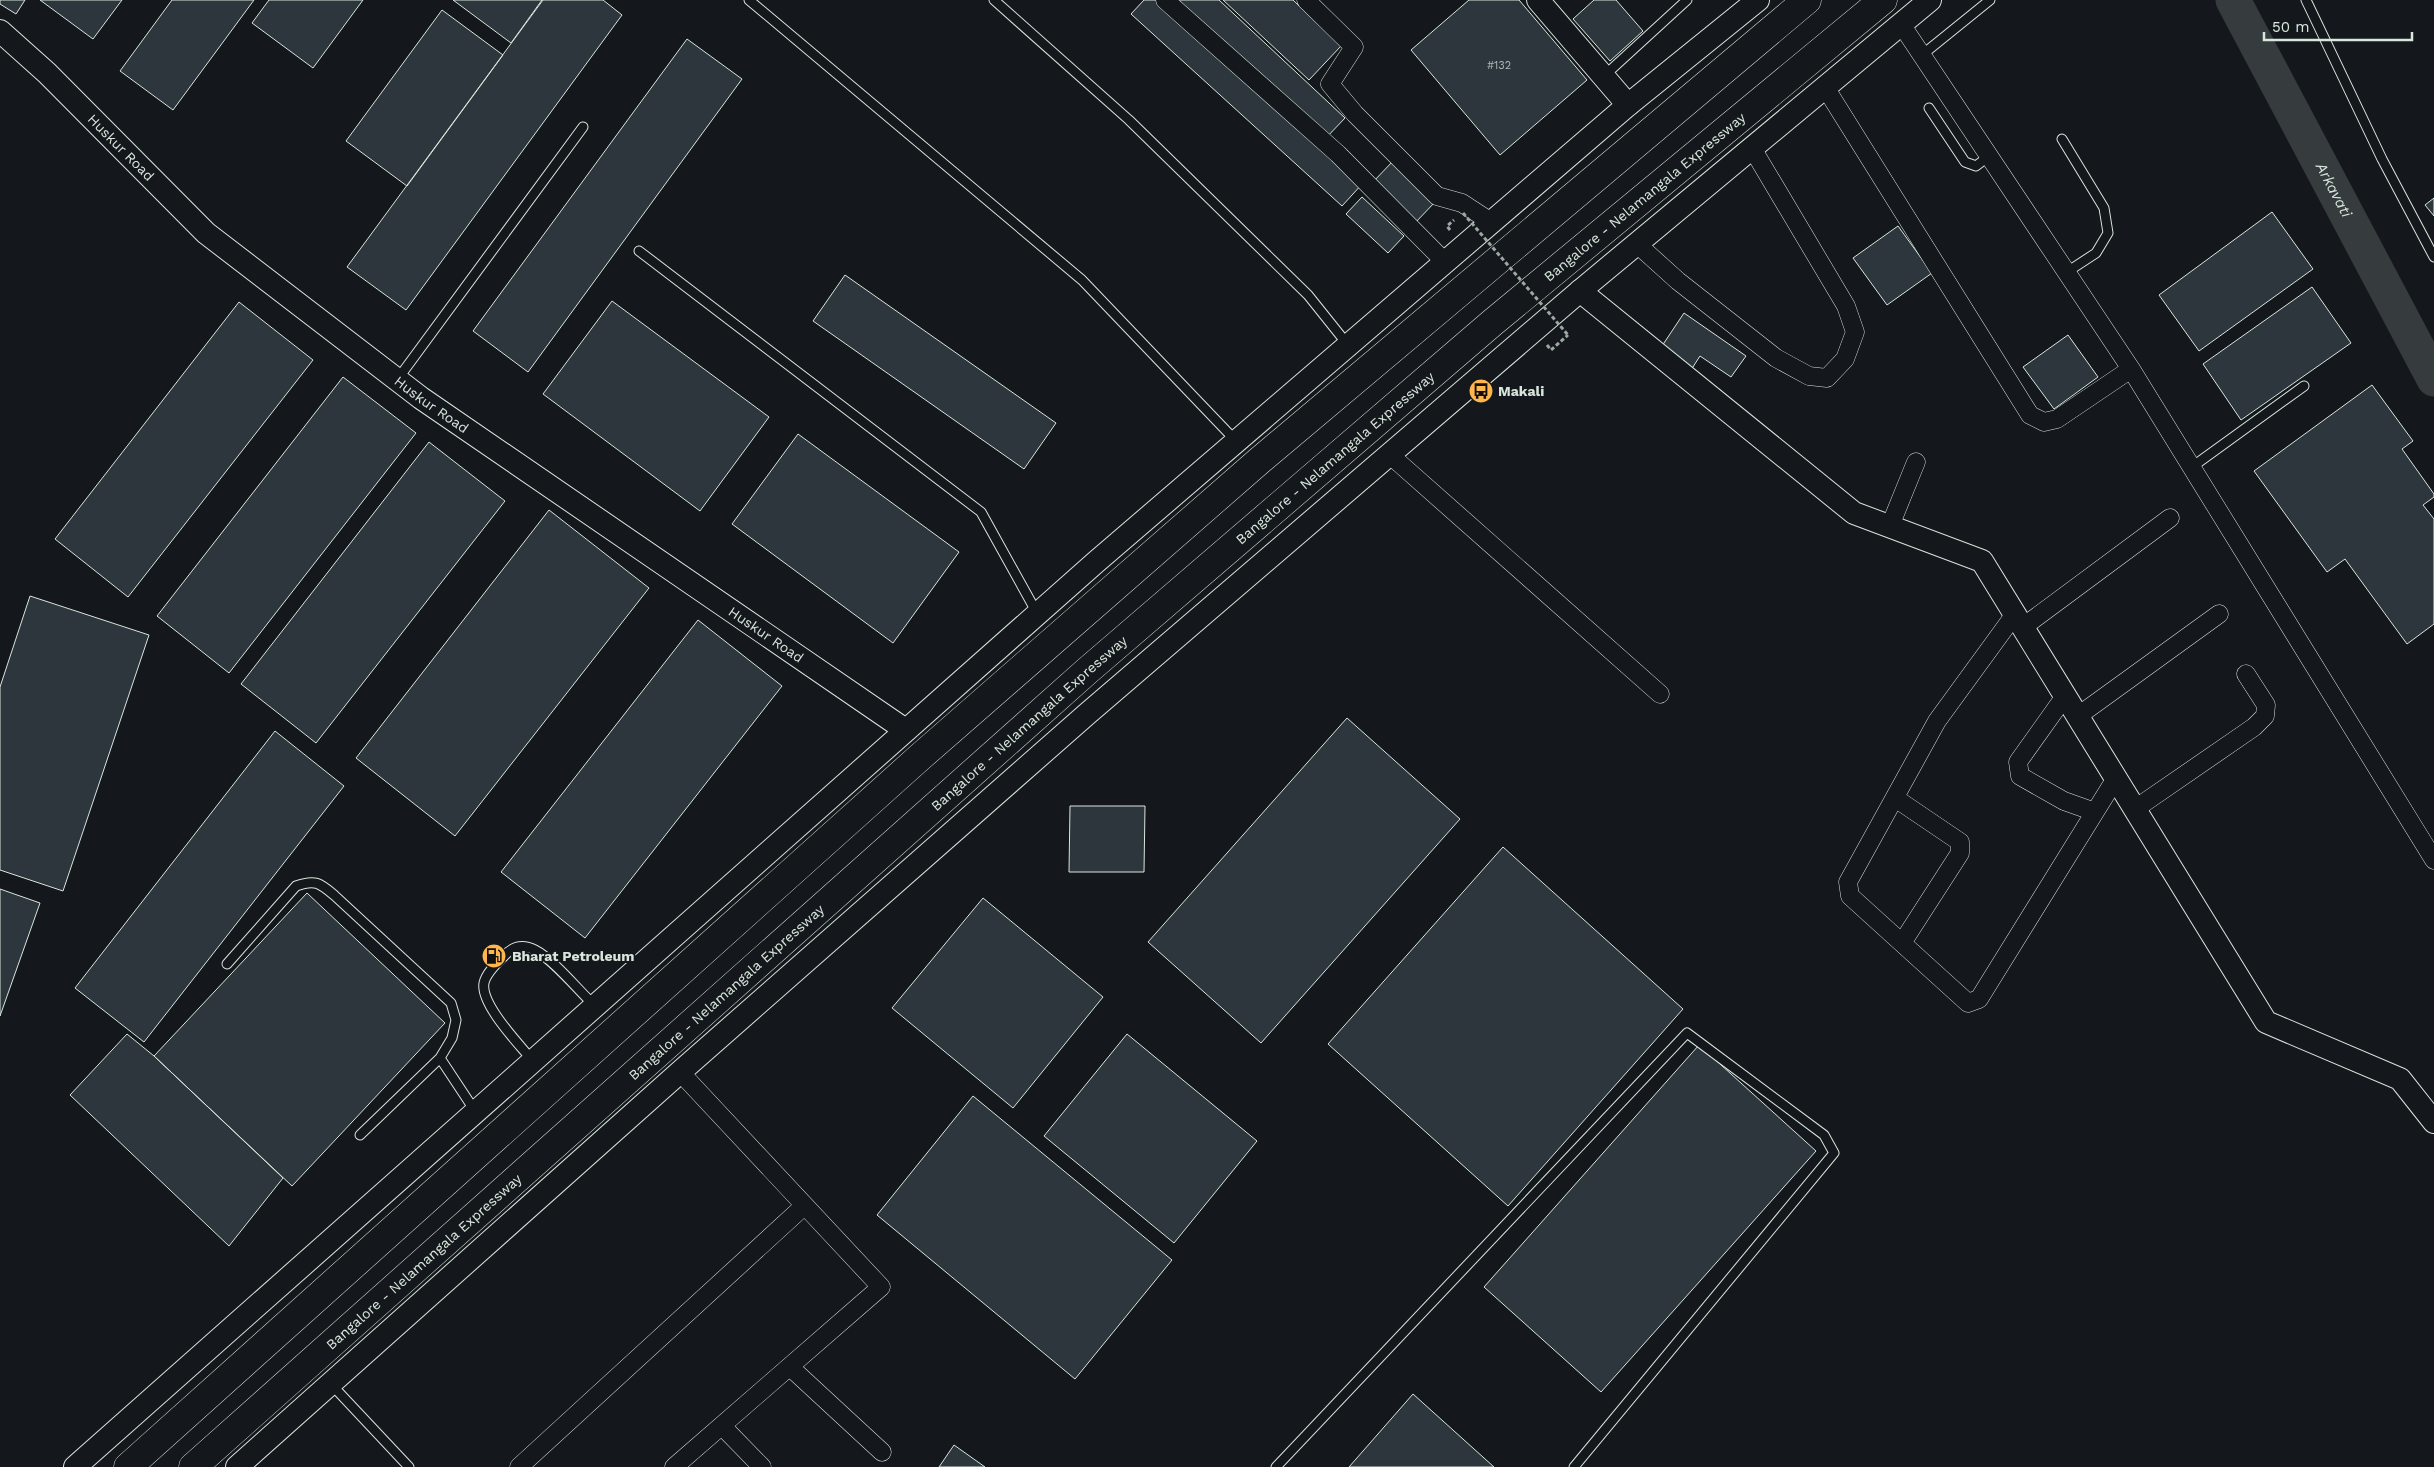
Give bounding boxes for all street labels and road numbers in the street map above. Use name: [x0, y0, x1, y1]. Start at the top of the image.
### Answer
street label: Bangalore - Nelamangala Expressway: [1541, 109, 1749, 285]
street label: Huskur Road: [85, 111, 157, 184]
street label: Bangalore - Nelamangala Expressway: [1233, 368, 1438, 547]
street label: Huskur Road: [391, 373, 472, 436]
street label: Huskur Road: [726, 603, 807, 666]
street label: Bangalore - Nelamangala Expressway: [928, 632, 1131, 814]
street label: Bangalore - Nelamangala Expressway: [625, 901, 828, 1083]
street label: Bangalore - Nelamangala Expressway: [323, 1170, 525, 1353]

